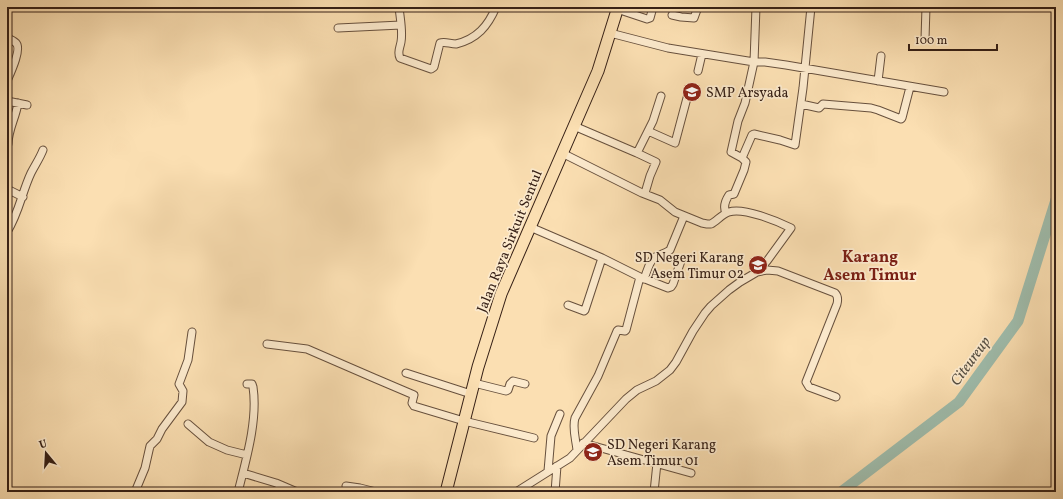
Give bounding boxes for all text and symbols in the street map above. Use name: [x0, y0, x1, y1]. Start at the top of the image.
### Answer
scale bar: [909, 26, 997, 52]
text: 100 m: [915, 33, 948, 49]
school or university icon: SMP Arsyada: [681, 81, 703, 103]
place label: SMP Arsyada: [706, 84, 789, 103]
street label: Jalan Raya Sirkuit Sentul: [473, 167, 548, 316]
district label: Karang Asem Timur: [823, 247, 917, 287]
place label: SD Negeri Karang Asem Timur 02: [635, 249, 744, 284]
school or university icon: SD Negeri Karang Asem Timur 02: [747, 254, 769, 276]
water label: Citeureup: [946, 333, 996, 391]
north arrow: [26, 433, 66, 473]
text: U: [37, 436, 50, 453]
place label: SD Negeri Karang Asem Timur 01: [607, 436, 716, 471]
school or university icon: SD Negeri Karang Asem Timur 01: [582, 441, 604, 463]

